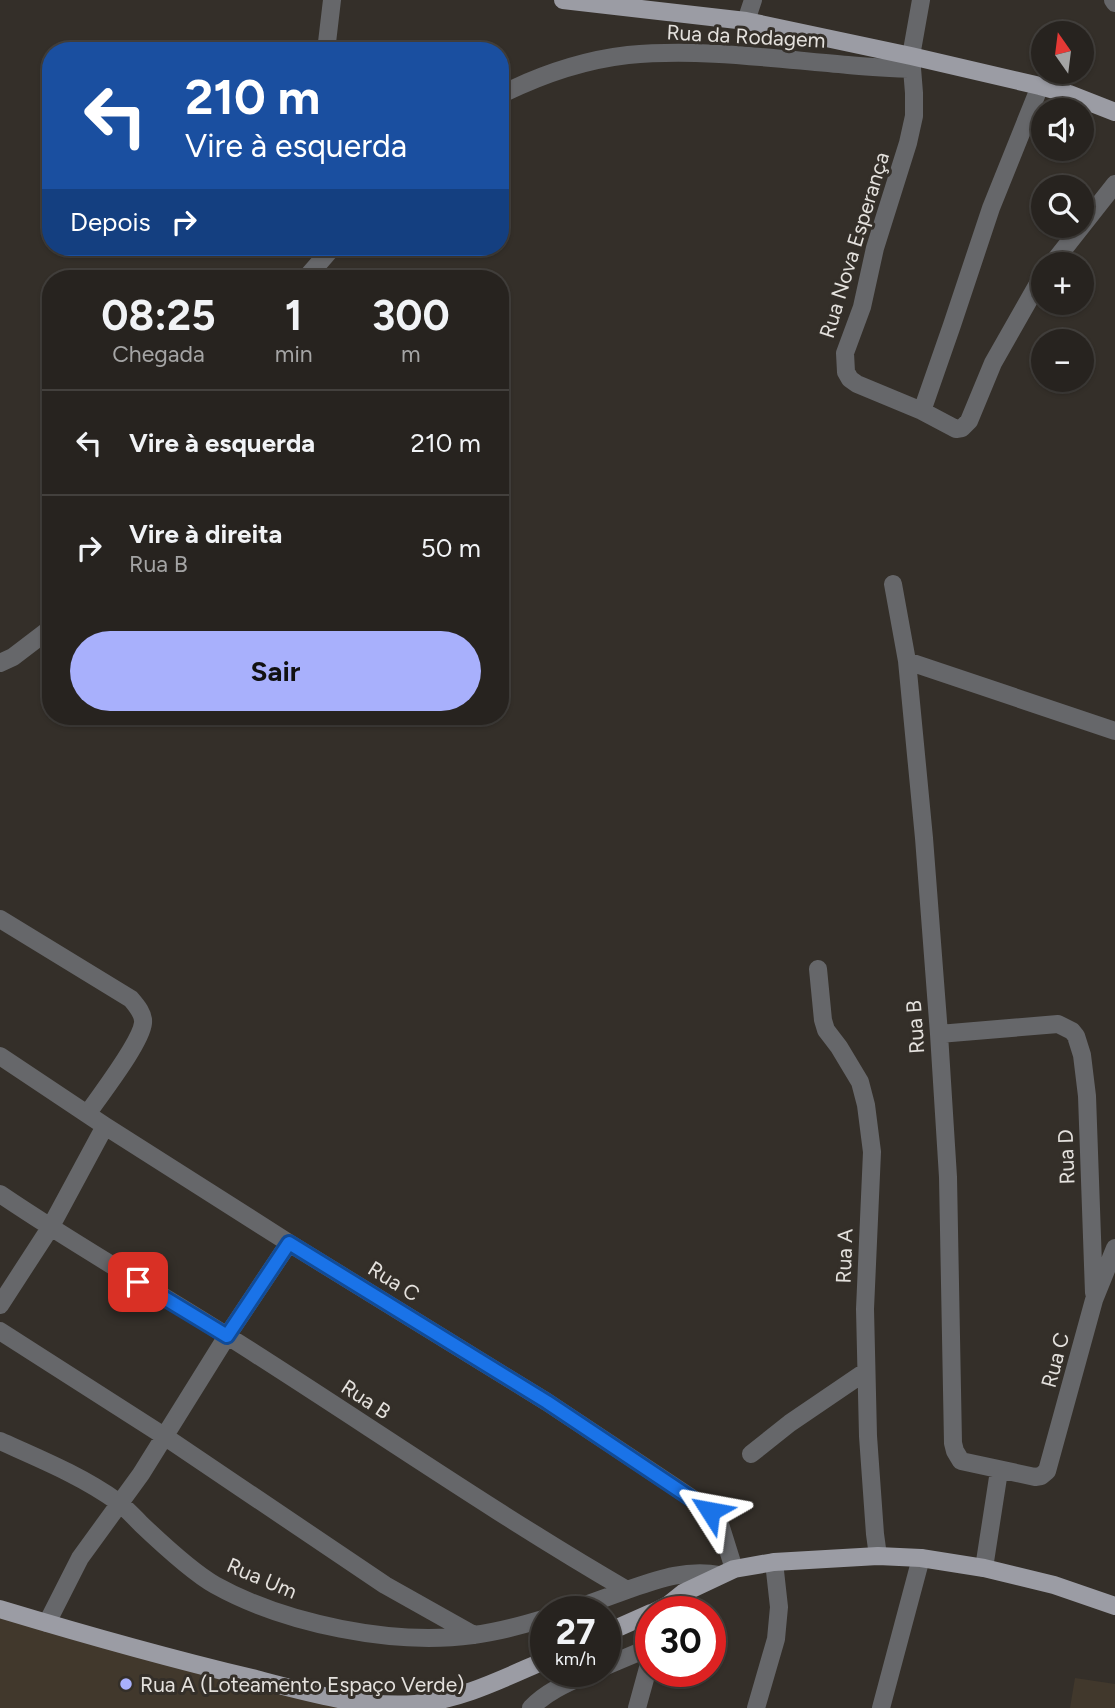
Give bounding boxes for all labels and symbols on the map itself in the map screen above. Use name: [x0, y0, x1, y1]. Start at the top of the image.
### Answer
street label: Rua da Rodagem: [666, 19, 826, 53]
north arrow: [1031, 21, 1094, 84]
street label: Rua Nova Esperança: [814, 149, 894, 341]
street label: Rua B: [901, 999, 929, 1055]
street label: Rua D: [1053, 1129, 1079, 1185]
street label: Rua A: [831, 1228, 857, 1284]
pin: [108, 1252, 168, 1312]
street label: Rua C: [364, 1256, 424, 1306]
street label: Rua C: [1036, 1330, 1074, 1390]
street label: Rua B: [337, 1374, 395, 1424]
position arrow: [673, 1474, 747, 1548]
street label: Rua Um: [223, 1552, 301, 1604]
speed limit sign: 30: [635, 1596, 726, 1687]
place label: Rua A (Loteamento Espaço Verde): [140, 1672, 464, 1697]
marker: Rua A (Loteamento Espaço Verde): [118, 1676, 134, 1692]

